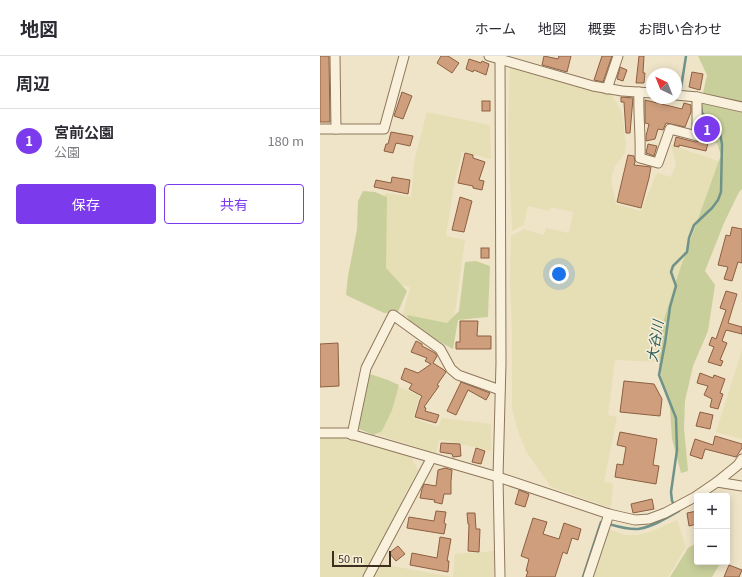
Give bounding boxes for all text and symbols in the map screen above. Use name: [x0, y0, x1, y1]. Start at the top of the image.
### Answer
text: 地図: [20, 14, 58, 41]
text: ホーム: [474, 18, 516, 38]
text: 地図: [538, 18, 566, 38]
text: 概要: [588, 18, 616, 38]
text: お問い合わせ: [638, 18, 722, 38]
north arrow: [646, 68, 682, 104]
text: 周辺: [16, 70, 50, 95]
pin: 1: [694, 114, 720, 144]
text: 宮前公園: [54, 121, 114, 142]
text: 1: [25, 131, 33, 150]
text: 180 m: [267, 131, 304, 150]
text: 公園: [54, 142, 80, 161]
button: 保存: [16, 184, 156, 224]
button: 共有: [164, 184, 304, 224]
your location: [549, 264, 569, 284]
water label: 大谷川: [641, 317, 667, 363]
map controls: [694, 493, 730, 565]
button: +: [694, 493, 730, 529]
button: −: [694, 529, 730, 565]
scale bar: [332, 549, 391, 568]
text: 50 m: [338, 550, 363, 566]

